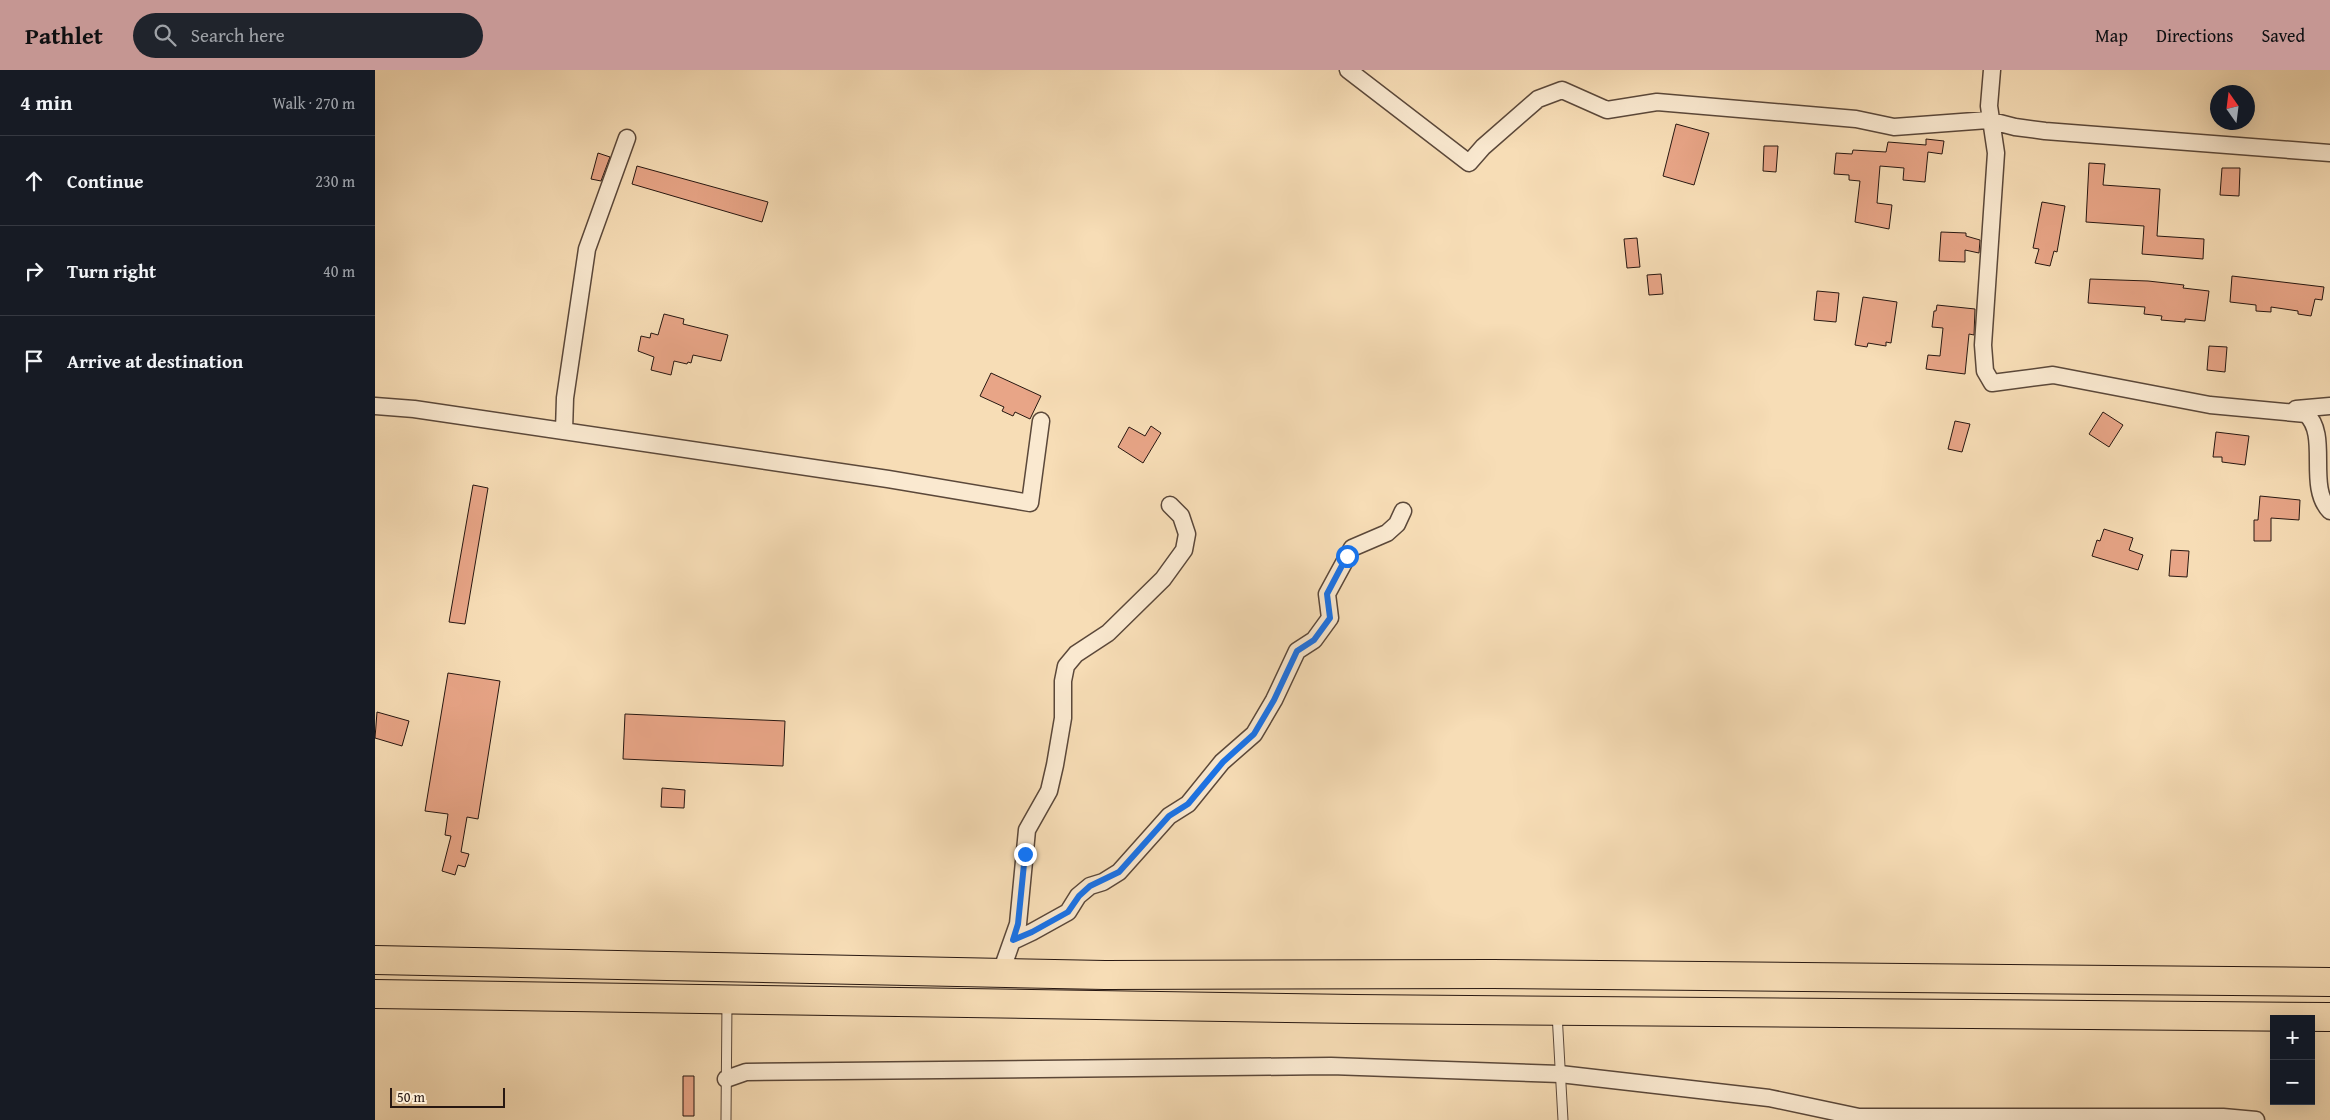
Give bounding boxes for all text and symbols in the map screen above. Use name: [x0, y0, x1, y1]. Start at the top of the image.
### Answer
search box: [133, 13, 483, 58]
text: Pathlet: [25, 18, 103, 53]
icon: search: [151, 21, 179, 49]
text: Search here: [191, 21, 285, 49]
text: Map: [2095, 22, 2128, 49]
text: Directions: [2156, 22, 2233, 49]
text: Saved: [2261, 22, 2305, 49]
north arrow: [2210, 85, 2255, 130]
text: 4 min: [20, 87, 72, 118]
text: Walk · 270 m: [272, 91, 355, 115]
icon: ahead: [20, 167, 48, 195]
text: Continue: [67, 167, 144, 195]
text: 230 m: [315, 169, 355, 193]
icon: right: [20, 257, 48, 285]
text: Turn right: [67, 257, 156, 285]
text: 40 m: [323, 259, 355, 283]
icon: arrive: [20, 347, 48, 375]
text: Arrive at destination: [67, 347, 243, 375]
route start: [1336, 545, 1359, 568]
route end: [1014, 843, 1037, 866]
map controls: [2270, 1015, 2315, 1105]
button: +: [2270, 1015, 2315, 1060]
button: −: [2270, 1060, 2315, 1105]
scale bar: [390, 1085, 505, 1108]
text: 50 m: [397, 1087, 425, 1107]

